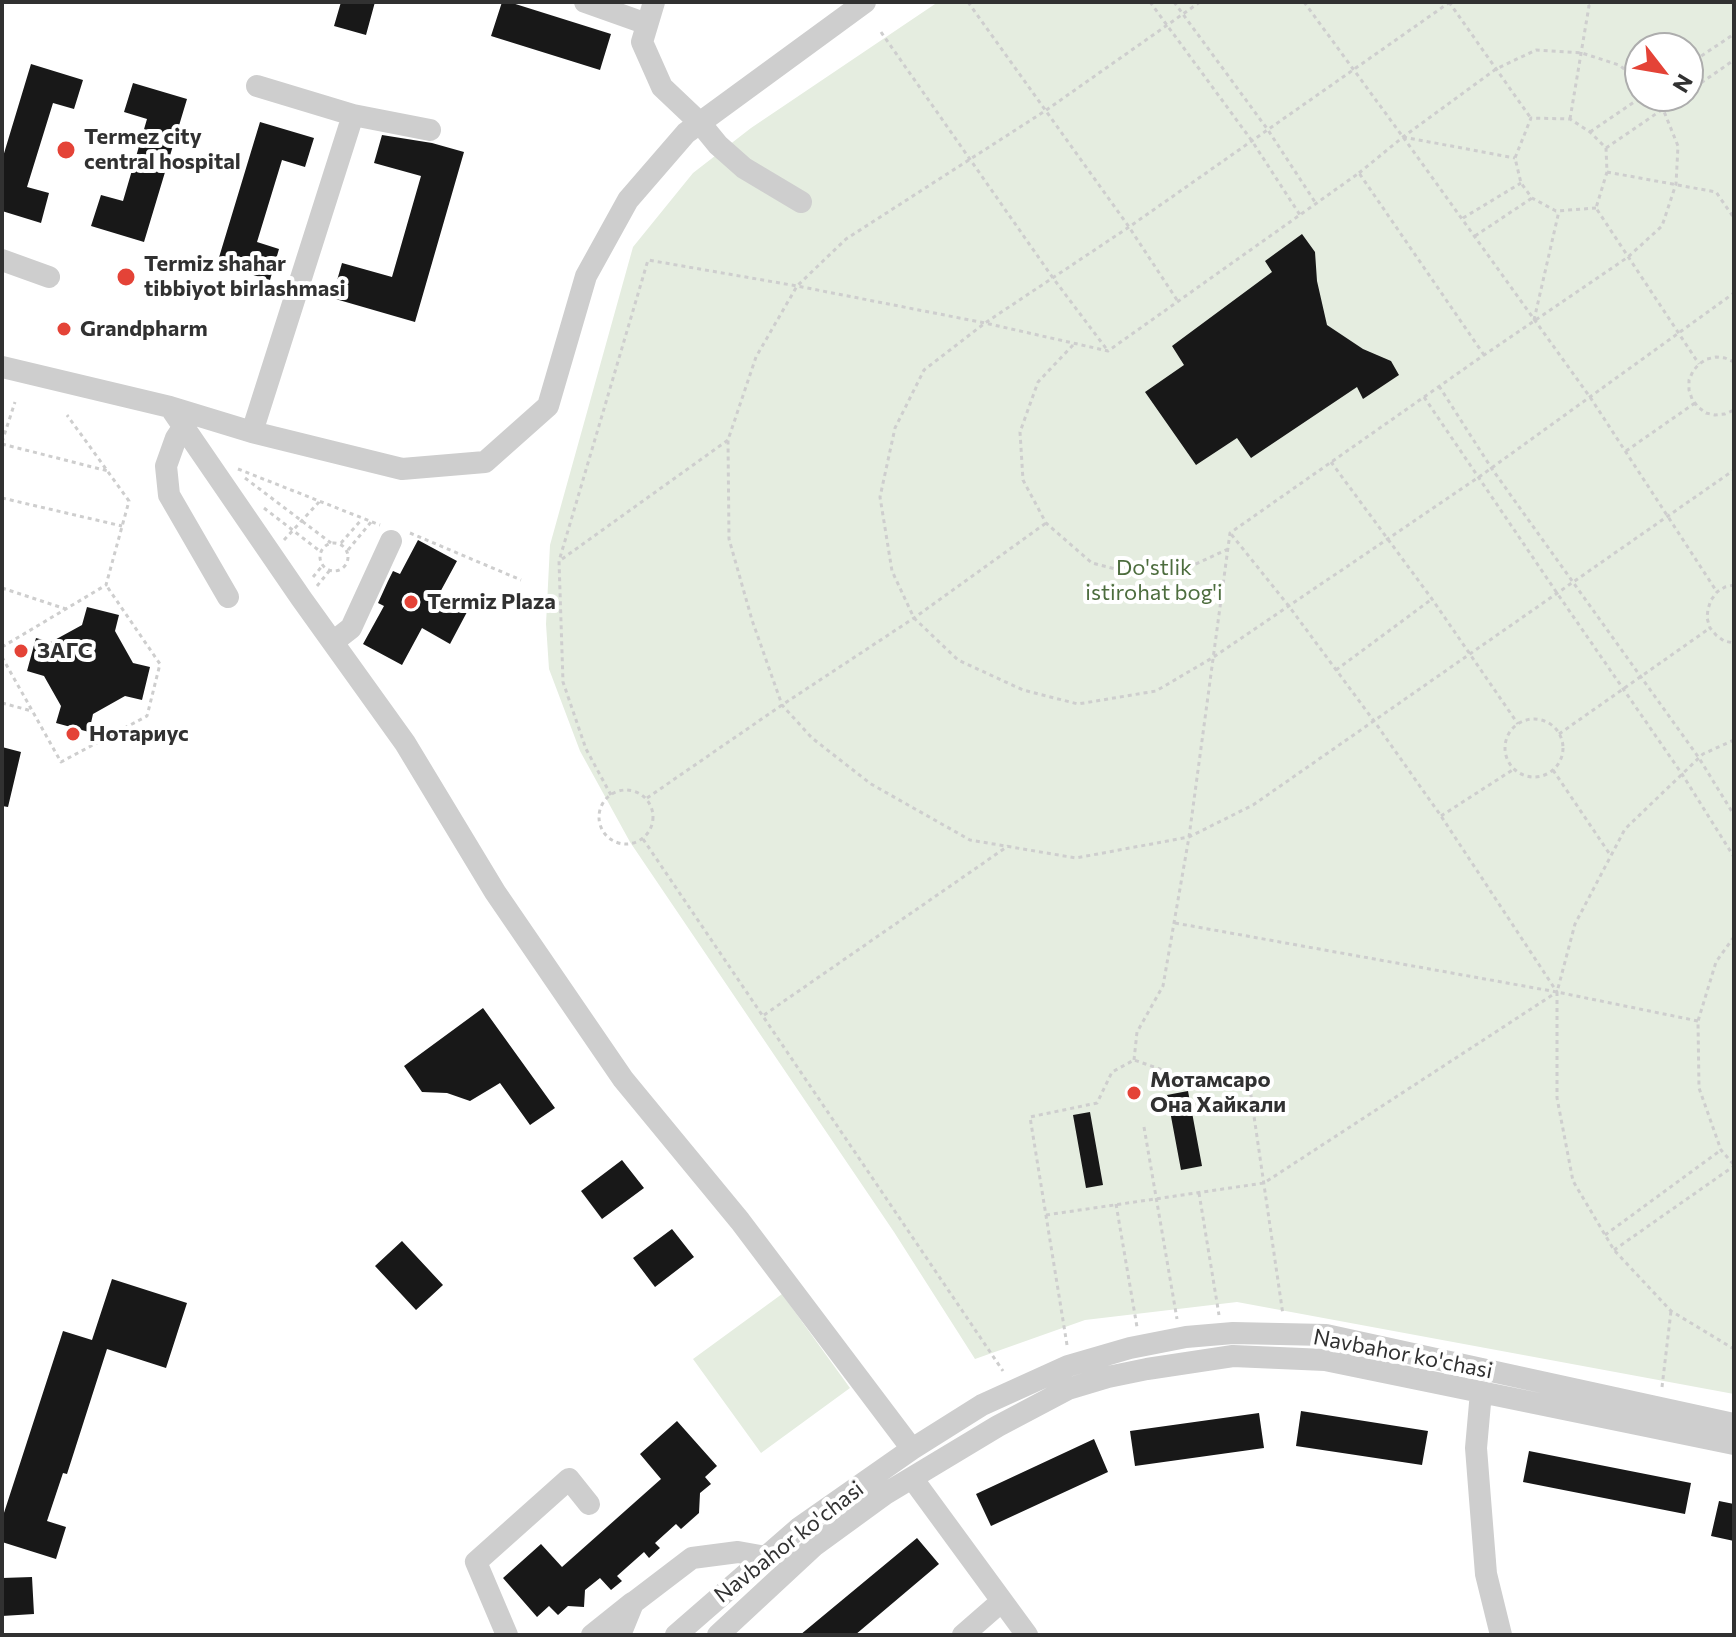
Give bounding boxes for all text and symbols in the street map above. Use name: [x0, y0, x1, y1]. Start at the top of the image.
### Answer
north arrow: [1624, 32, 1704, 112]
text: N: [1667, 70, 1699, 98]
place label: Termez city central hospital: [84, 124, 241, 176]
marker: Termez city central hospital: [55, 139, 77, 161]
place label: Termiz shahar tibbiyot birlashmasi: [144, 251, 346, 302]
marker: Termiz shahar tibbiyot birlashmasi: [115, 266, 137, 288]
place label: Grandpharm: [80, 316, 208, 342]
marker: Grandpharm: [55, 320, 73, 338]
park label: Do'stlik istirohat bog'i: [1085, 555, 1223, 606]
place label: Termiz Plaza: [427, 589, 556, 615]
marker: Termiz Plaza: [402, 593, 420, 611]
place label: ЗАГС: [37, 638, 93, 664]
marker: ЗАГС: [12, 642, 30, 660]
place label: Нотариус: [89, 721, 189, 747]
marker: Нотариус: [64, 725, 82, 743]
place label: Мотамсаро Она Хайкали: [1150, 1067, 1286, 1118]
marker: Мотамсаро Она Хайкали: [1125, 1084, 1143, 1102]
street label: Navbahor ko'chasi: [1311, 1324, 1495, 1384]
street label: Navbahor ko'chasi: [709, 1476, 869, 1608]

